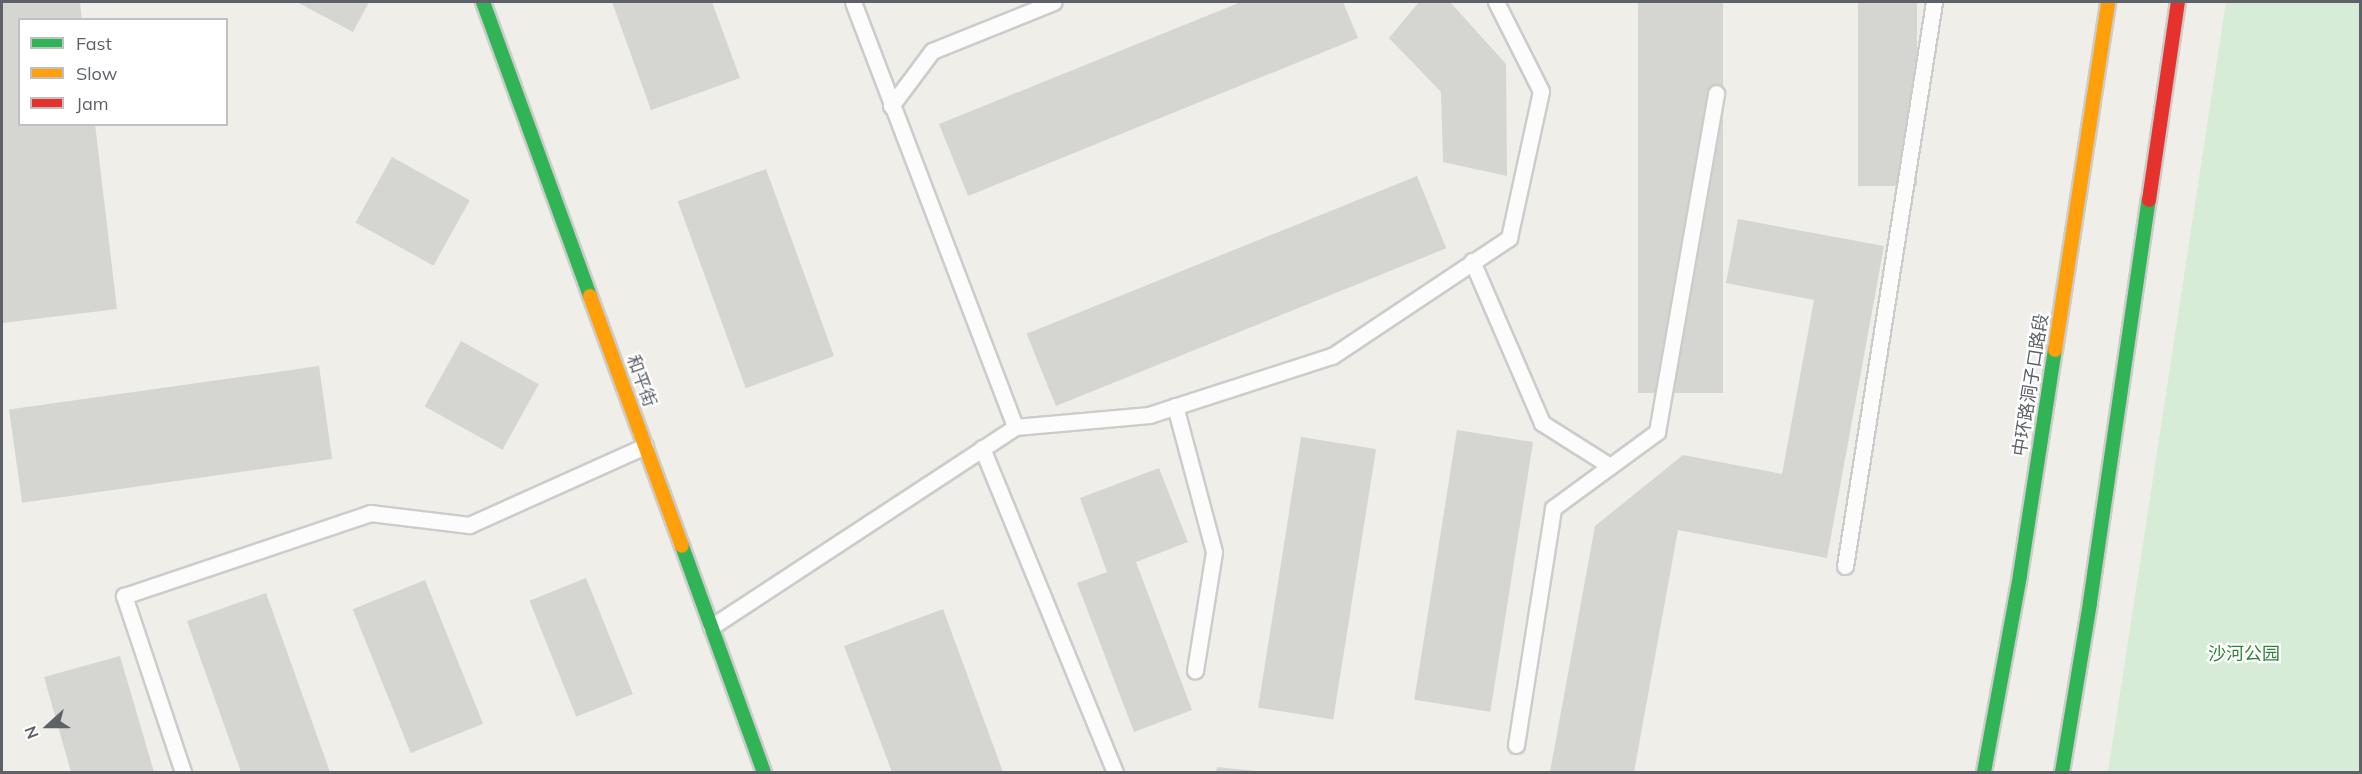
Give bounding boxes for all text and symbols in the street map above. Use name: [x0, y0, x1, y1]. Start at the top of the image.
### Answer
legend: [18, 18, 228, 126]
text: Fast: [76, 32, 112, 55]
text: Slow: [76, 62, 117, 85]
text: Jam: [76, 92, 109, 115]
street label: 中环路洞子口路段: [2009, 312, 2053, 458]
street label: 和平街: [622, 352, 660, 410]
park label: 沙河公园: [2208, 643, 2280, 665]
north arrow: [18, 696, 78, 756]
text: N: [20, 723, 43, 742]

